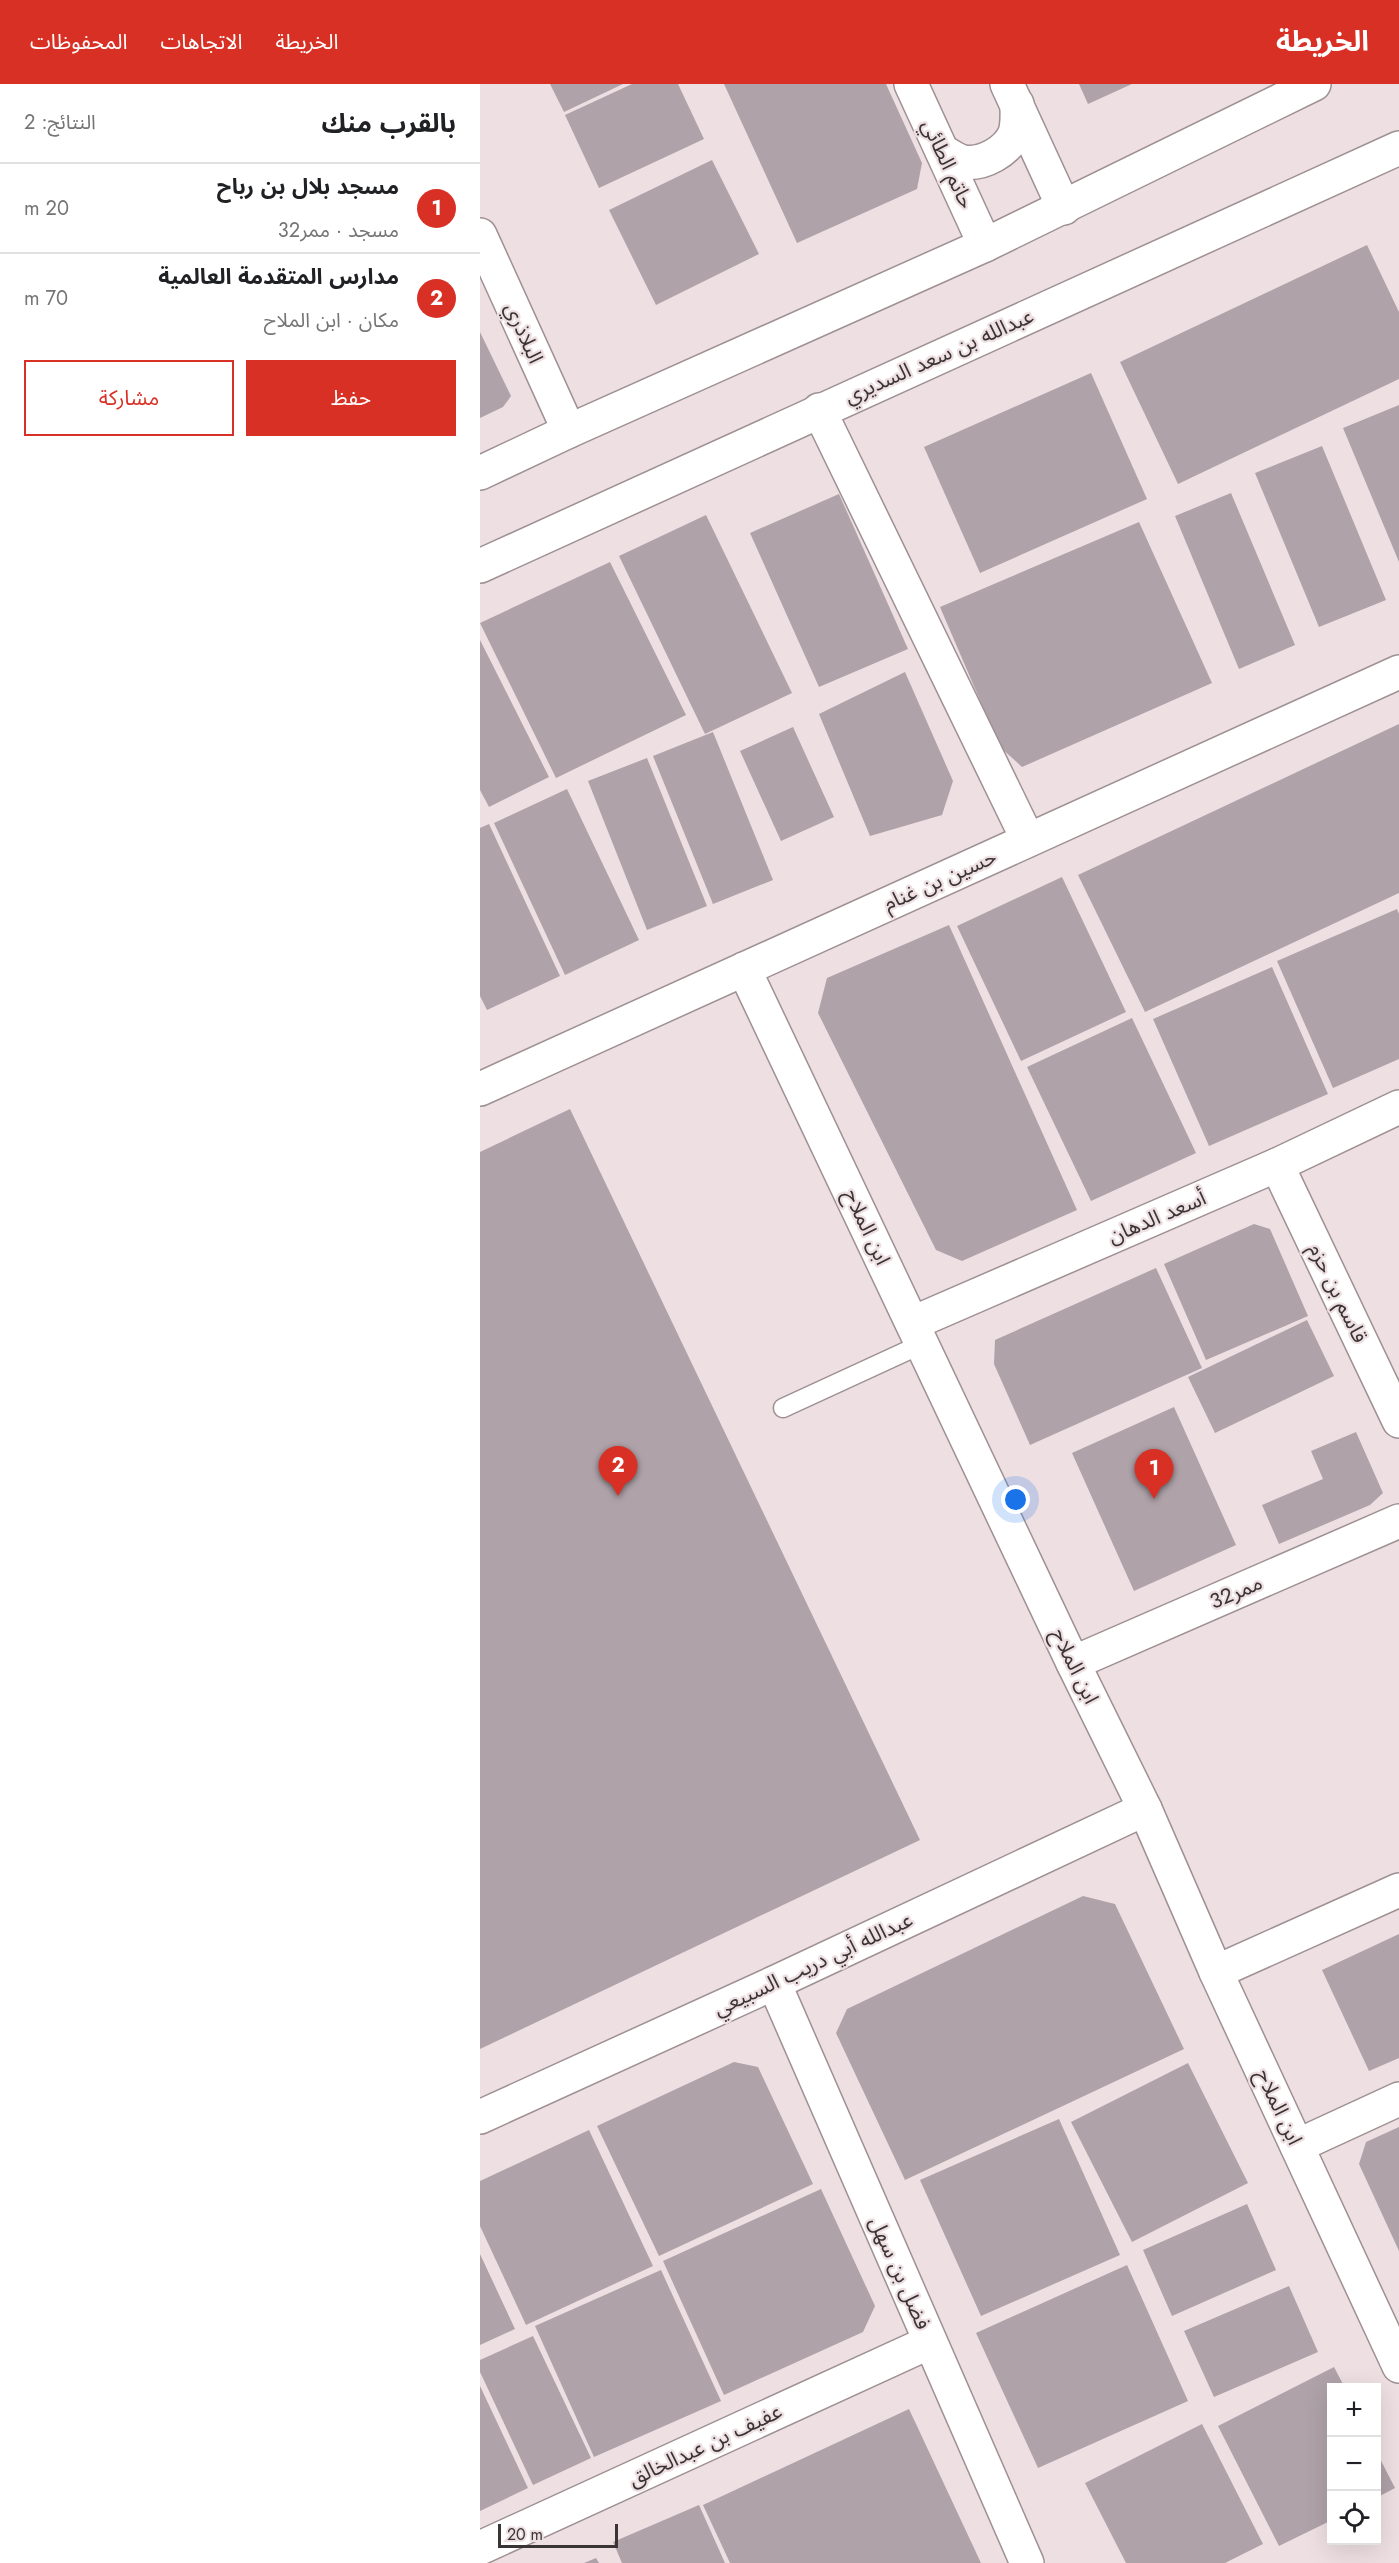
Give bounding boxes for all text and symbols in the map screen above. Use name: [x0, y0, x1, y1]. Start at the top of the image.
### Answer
text: الخريطة: [1276, 21, 1369, 62]
text: المحفوظات: [30, 27, 127, 57]
text: الاتجاهات: [160, 27, 242, 57]
text: الخريطة: [275, 27, 338, 57]
text: بالقرب منك: [321, 104, 456, 142]
text: النتائج: 2: [24, 108, 96, 137]
street label: حاتم الطائي: [913, 114, 982, 214]
text: مسجد بلال بن رباح: [217, 170, 399, 202]
text: 20 m: [24, 194, 69, 223]
text: 1: [431, 194, 442, 223]
text: مسجد · ممر32: [278, 216, 399, 245]
text: مدارس المتقدمة العالمية: [158, 260, 399, 292]
text: 70 m: [24, 284, 68, 313]
text: 2: [430, 284, 443, 313]
street label: البلاذري: [496, 298, 551, 369]
street label: عبدالله بن سعد السديري: [840, 301, 1039, 412]
text: مكان · ابن الملاح: [264, 306, 399, 335]
button: مشاركة: [24, 360, 234, 436]
button: حفظ: [246, 360, 456, 436]
street label: حسين بن غنام: [879, 842, 1002, 919]
street label: أسعد الدهان: [1103, 1183, 1211, 1251]
street label: ابن الملاح: [836, 1184, 898, 1270]
street label: قاسم بن حزم: [1300, 1238, 1375, 1348]
pin: 2: [598, 1446, 638, 1496]
pin: 1: [1134, 1450, 1174, 1499]
your location: [1001, 1485, 1030, 1514]
street label: ممر32: [1205, 1567, 1267, 1617]
street label: ابن الملاح: [1044, 1623, 1106, 1709]
street label: عبدالله أبي دريب السبيعي: [708, 1905, 918, 2024]
street label: ابن الملاح: [1248, 2064, 1310, 2150]
street label: فضل بن سهل: [862, 2212, 938, 2334]
map controls: [1327, 2383, 1381, 2545]
button: +: [1327, 2383, 1381, 2437]
street label: عفيف بن عبدالخالق: [623, 2396, 787, 2494]
button: −: [1327, 2437, 1381, 2491]
button: locate: [1327, 2491, 1381, 2545]
scale bar: [498, 2521, 618, 2548]
text: 20 m: [507, 2523, 543, 2546]

